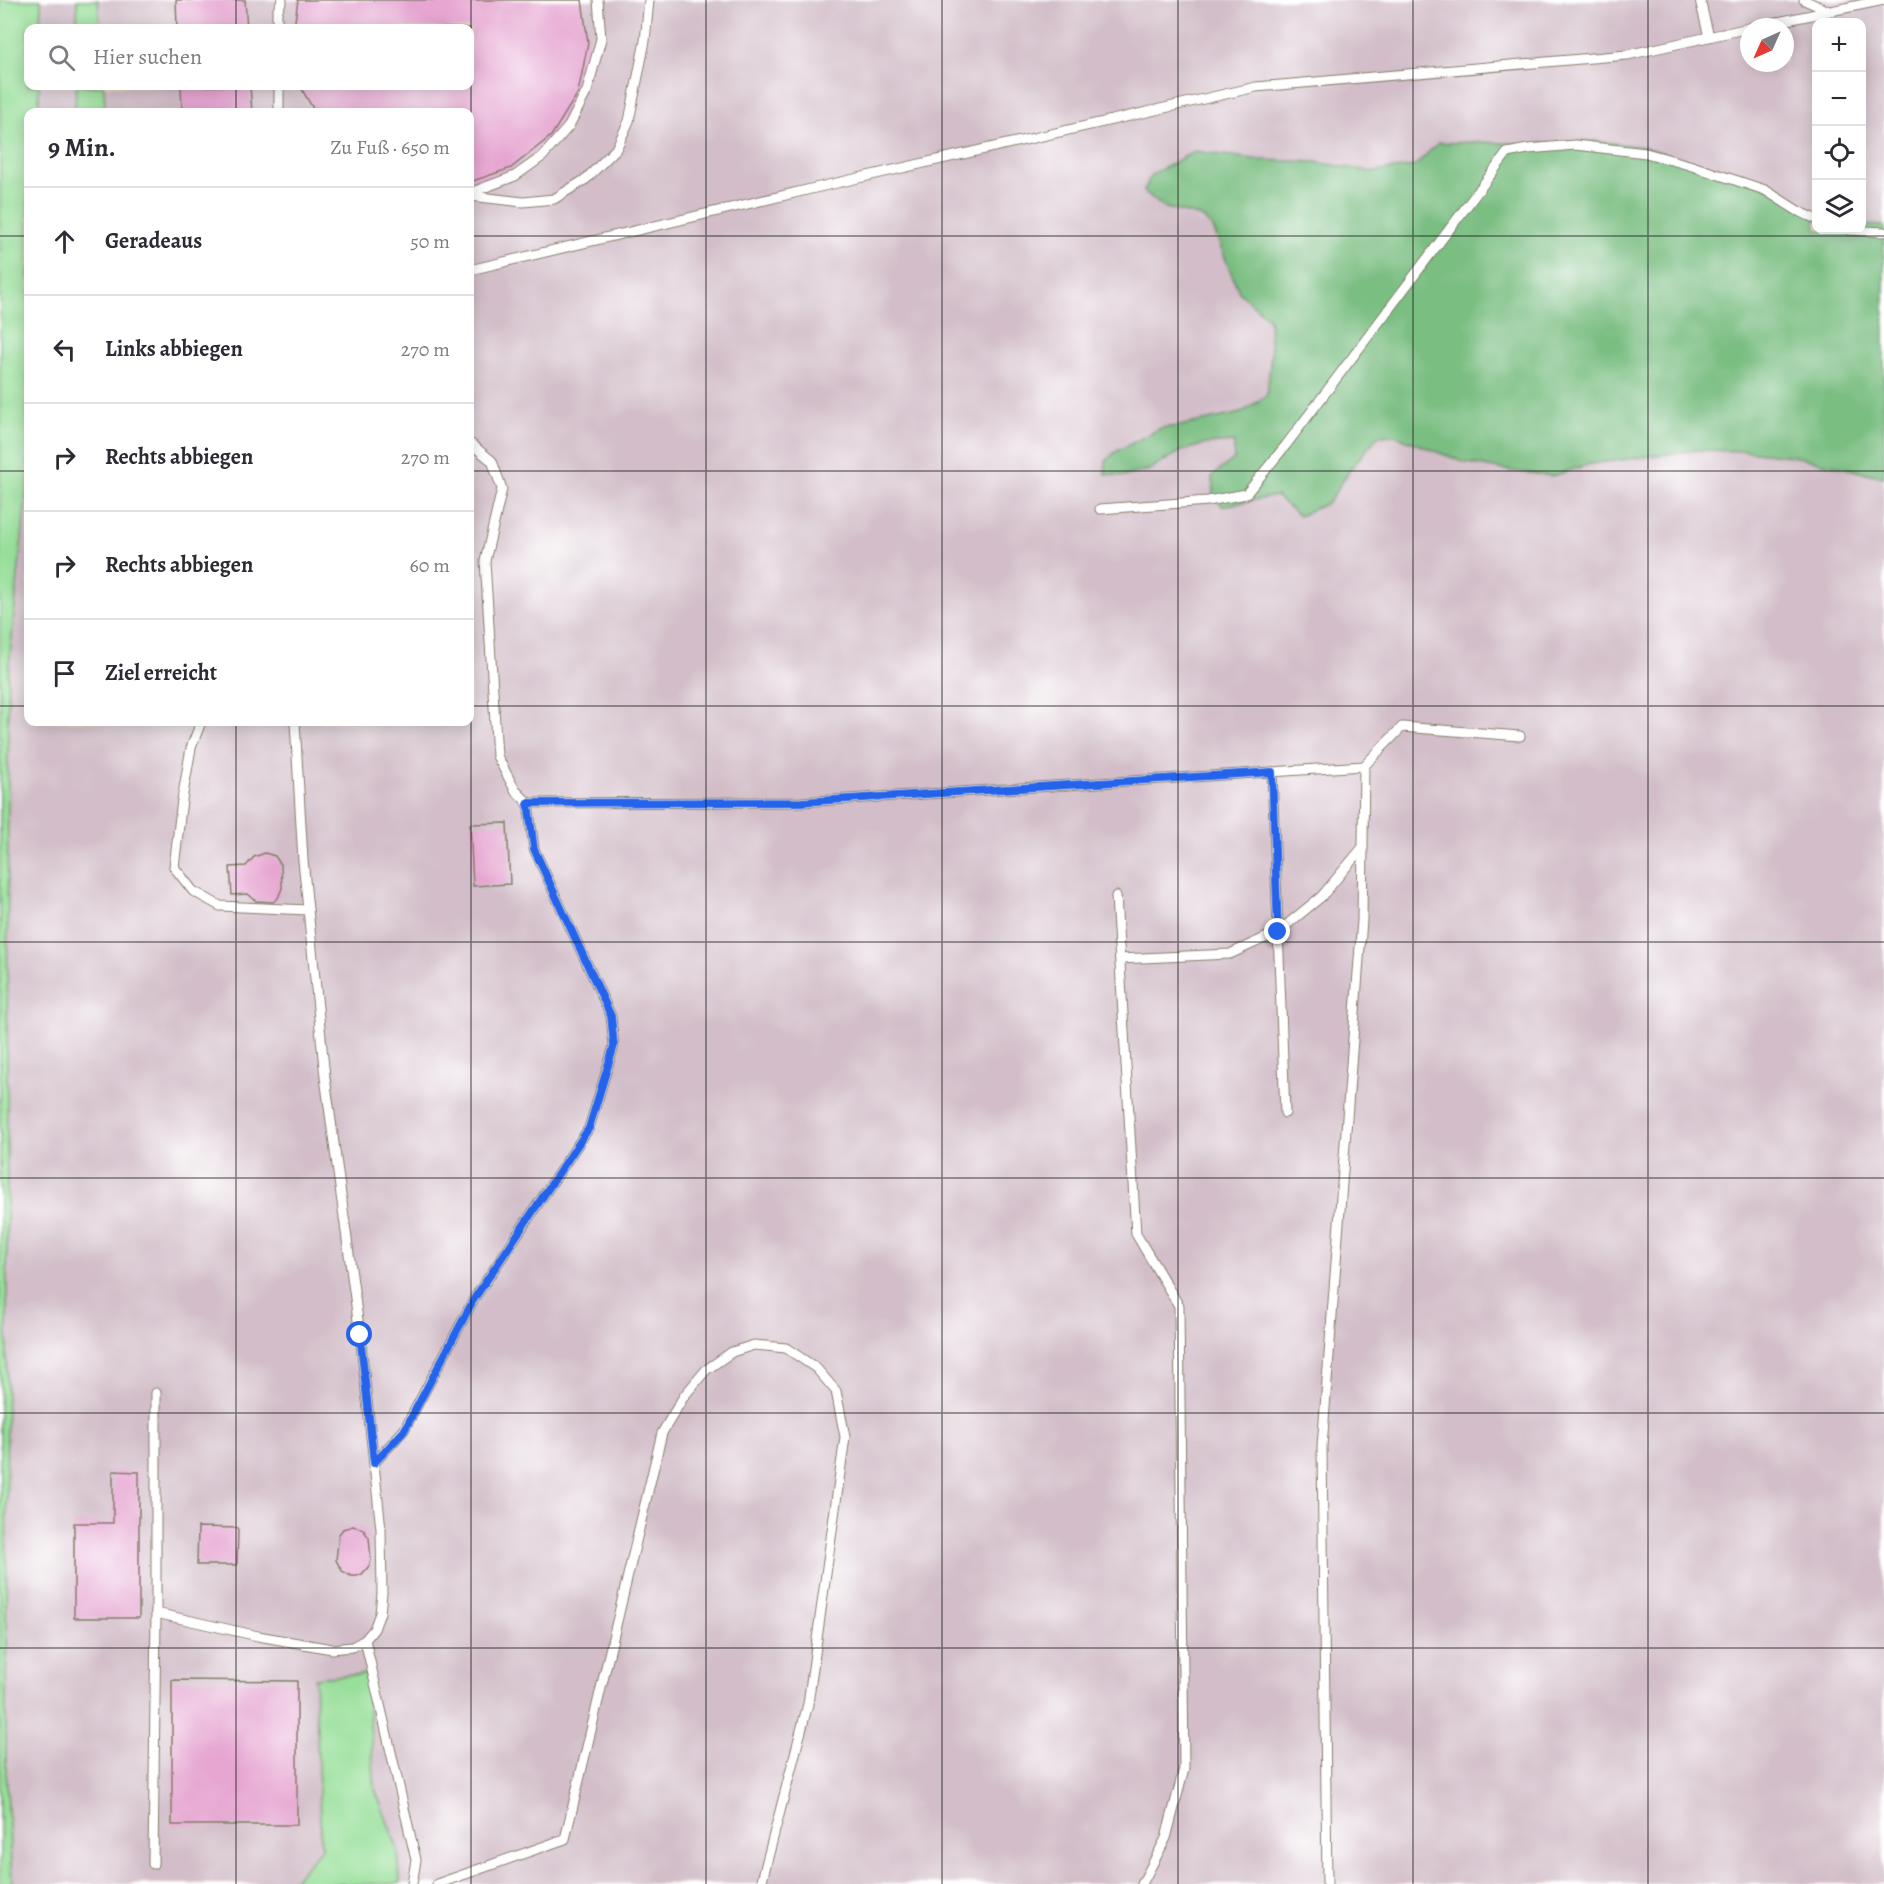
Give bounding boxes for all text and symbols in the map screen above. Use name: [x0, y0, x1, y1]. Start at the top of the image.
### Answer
north arrow: [1740, 18, 1794, 72]
map controls: [1812, 18, 1866, 234]
button: +: [1812, 18, 1866, 72]
search box: [24, 24, 474, 90]
icon: search: [45, 41, 78, 74]
text: Hier suchen: [93, 42, 202, 72]
button: −: [1812, 72, 1866, 126]
button: locate: [1812, 126, 1866, 180]
text: 9 Min.: [48, 130, 116, 165]
text: Zu Fuß · 650 m: [330, 134, 450, 161]
button: layers: [1812, 180, 1866, 234]
icon: ahead: [48, 225, 81, 258]
text: Geradeaus: [105, 226, 202, 256]
text: 50 m: [410, 228, 450, 255]
icon: left: [48, 333, 81, 366]
text: Links abbiegen: [105, 334, 243, 364]
text: 270 m: [401, 336, 450, 363]
icon: right: [48, 441, 81, 474]
text: Rechts abbiegen: [105, 442, 253, 472]
text: 270 m: [401, 444, 450, 471]
icon: right: [48, 549, 81, 582]
text: Rechts abbiegen: [105, 550, 253, 580]
text: 60 m: [410, 552, 450, 579]
icon: arrive: [48, 657, 81, 690]
text: Ziel erreicht: [105, 658, 217, 688]
route end: [1264, 918, 1290, 944]
route start: [346, 1321, 372, 1347]

